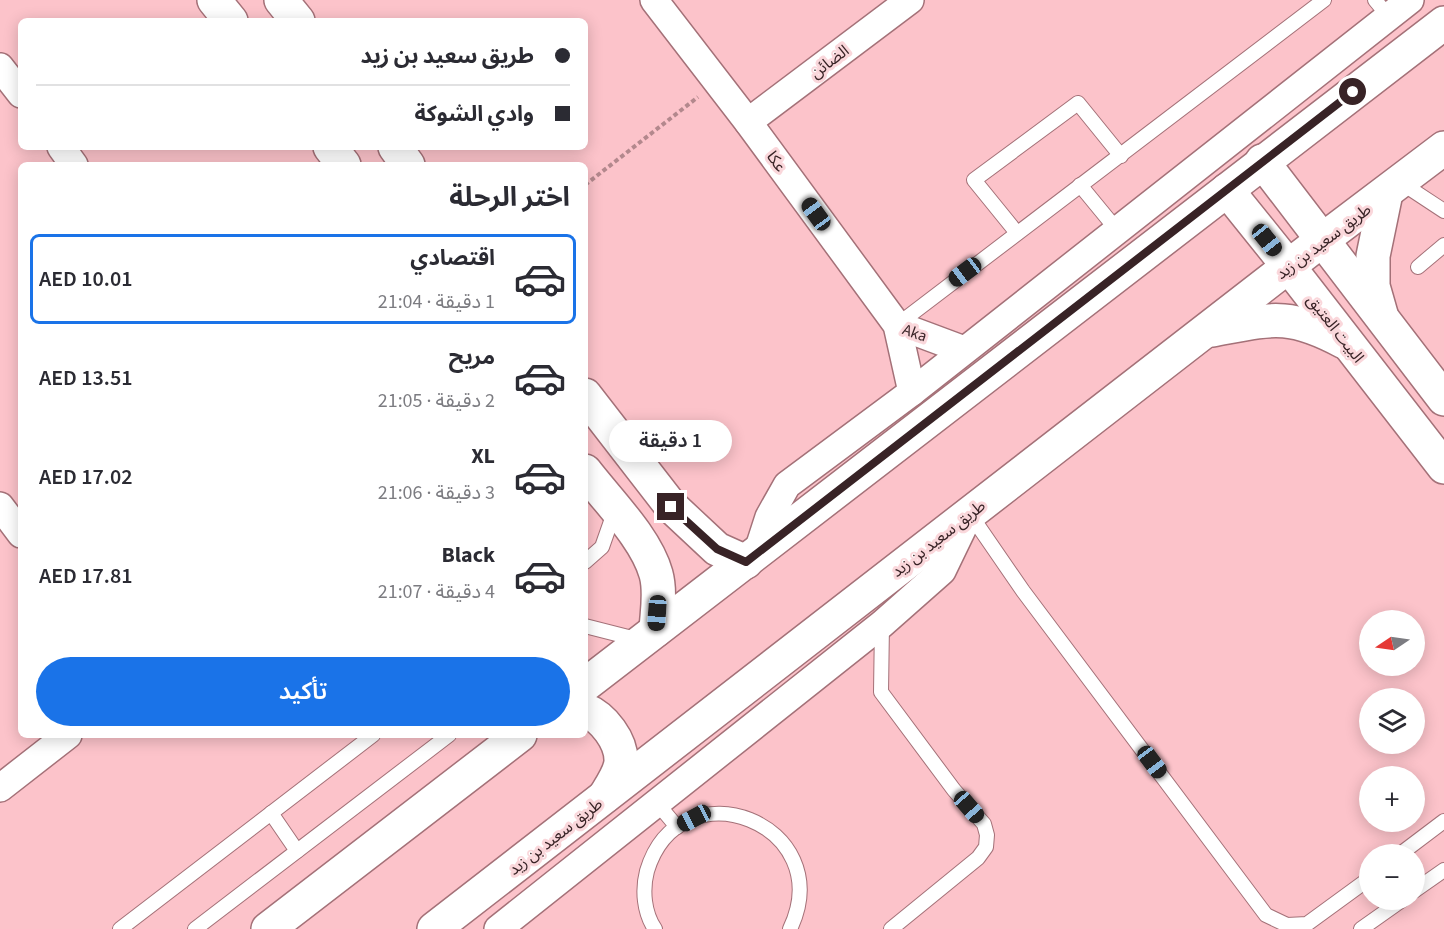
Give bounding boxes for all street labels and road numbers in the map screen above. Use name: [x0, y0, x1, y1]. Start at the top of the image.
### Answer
street label: الضائن: [805, 40, 854, 84]
street label: عكا: [761, 147, 791, 176]
street label: طريق سعيد بن زيد: [1271, 199, 1376, 285]
street label: البيت العتيق: [1302, 290, 1369, 367]
street label: Aka: [899, 318, 930, 347]
street label: طريق سعيد بن زيد: [887, 495, 990, 583]
street label: طريق سعيد بن زيد: [504, 793, 607, 881]

